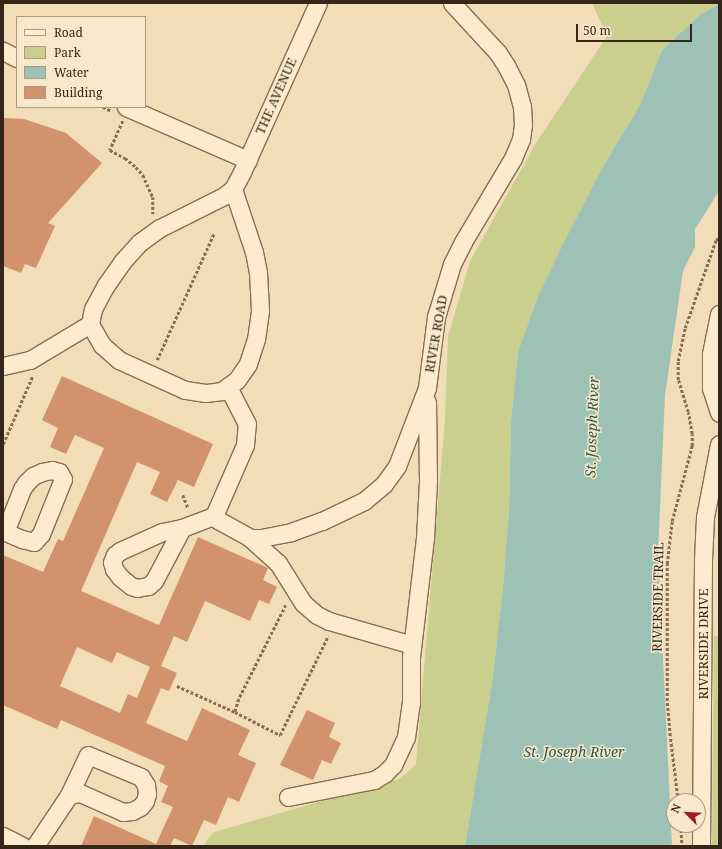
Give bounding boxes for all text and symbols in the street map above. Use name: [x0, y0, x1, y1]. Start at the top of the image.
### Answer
legend: [16, 16, 146, 108]
scale bar: [578, 16, 694, 42]
text: 50 m: [583, 22, 611, 39]
text: Road: [54, 24, 83, 41]
text: Park: [54, 44, 81, 61]
street label: THE AVENUE: [252, 55, 300, 137]
text: Water: [54, 64, 89, 81]
text: Building: [54, 84, 102, 101]
street label: RIVER ROAD: [422, 294, 450, 374]
water label: St. Joseph River: [582, 376, 602, 478]
street label: RIVERSIDE TRAIL: [649, 542, 667, 652]
street label: RIVERSIDE DRIVE: [695, 588, 711, 700]
water label: St. Joseph River: [524, 744, 624, 760]
north arrow: [666, 793, 706, 833]
text: N: [667, 801, 684, 815]

